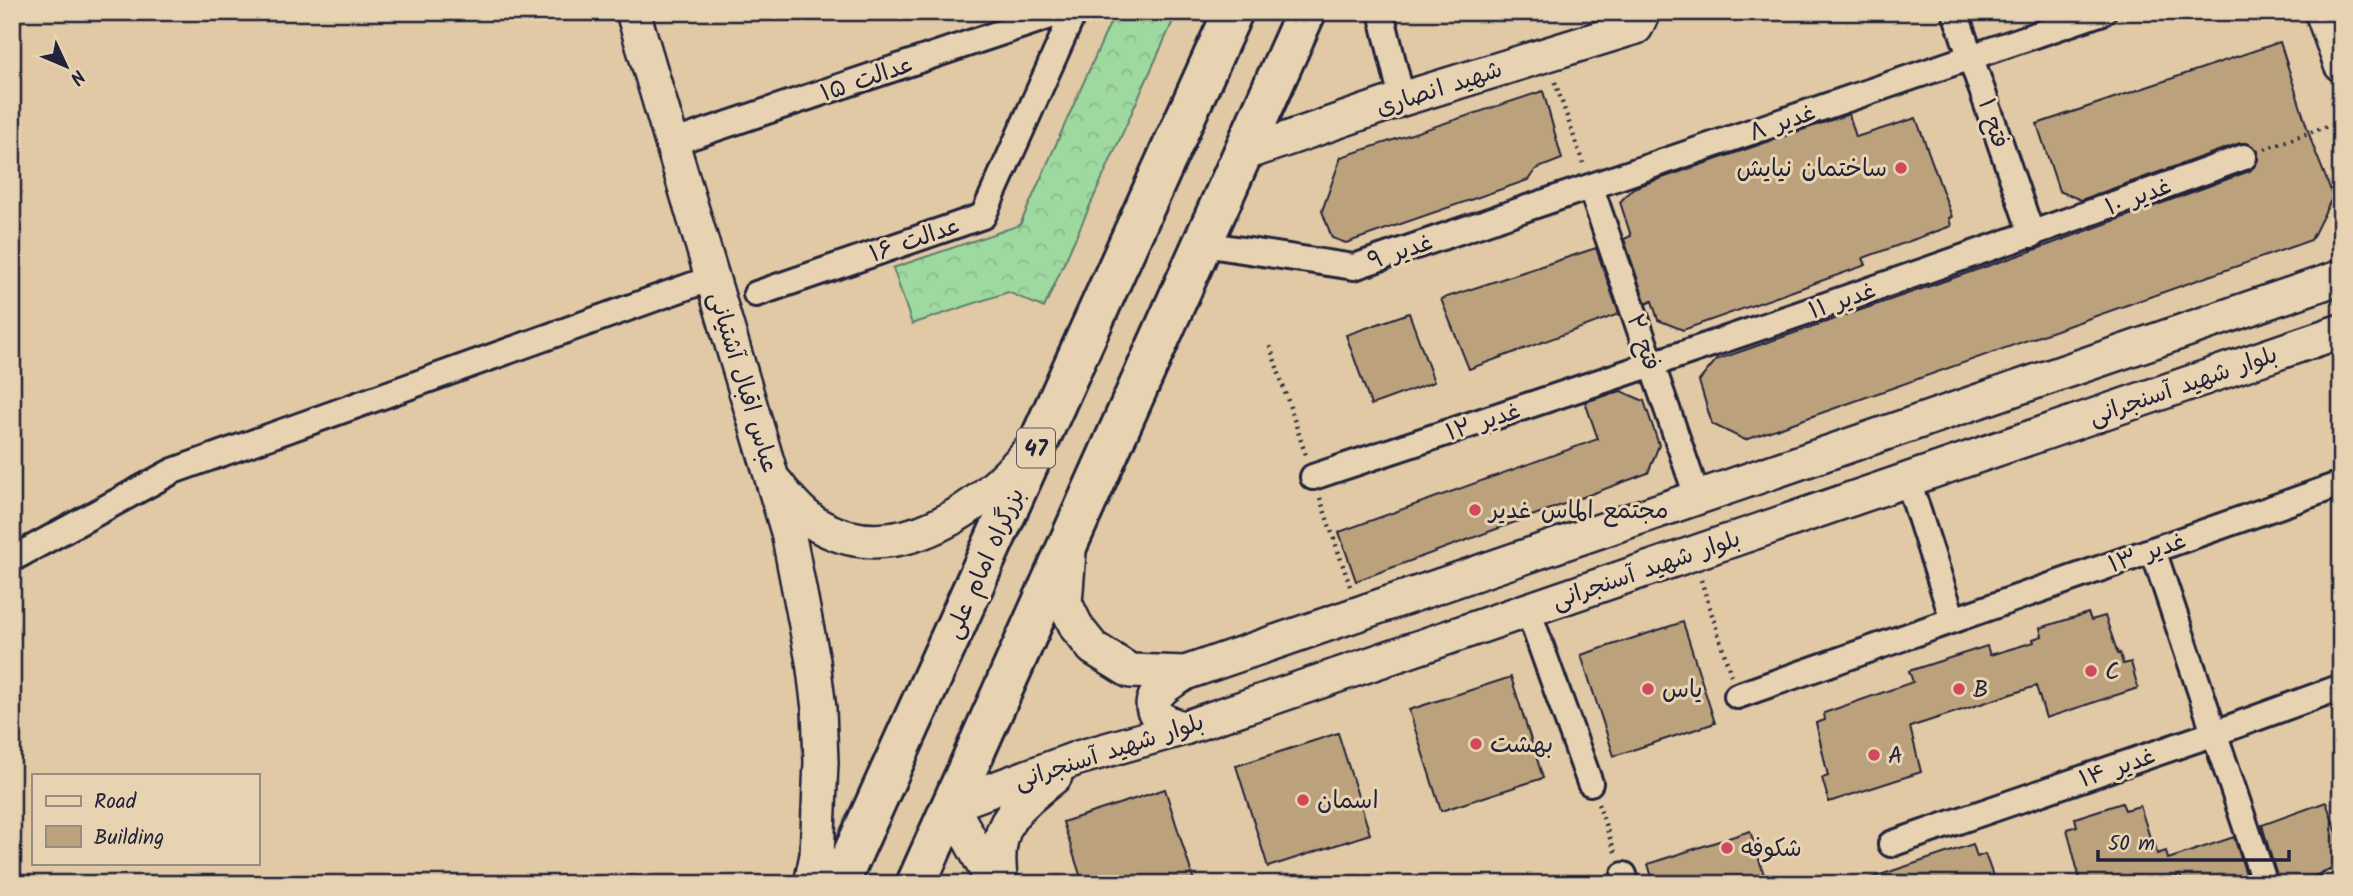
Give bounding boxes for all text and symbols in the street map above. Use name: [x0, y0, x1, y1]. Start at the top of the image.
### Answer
north arrow: [32, 32, 102, 102]
street label: عدالت ۱۵: [815, 45, 920, 114]
street label: شهید انصاری: [1371, 51, 1508, 128]
text: N: [62, 62, 92, 91]
street label: فتح ۱: [1966, 93, 2019, 153]
street label: غدیر ۸: [1744, 94, 1821, 153]
place label: ساختمان نیایش: [1736, 150, 1887, 189]
marker: ساختمان نیایش: [1893, 160, 1909, 176]
street label: غدیر ۱۰: [2100, 167, 2177, 227]
street label: عدالت ۱۶: [864, 207, 967, 274]
street label: غدیر ۹: [1363, 224, 1438, 281]
street label: غدیر ۱۱: [1803, 272, 1882, 331]
street label: عباس اقبال آشتیانی: [696, 287, 789, 478]
street label: فتح ۲: [1615, 309, 1670, 376]
street label: بلوار شهید آسنجرانی: [2084, 336, 2283, 437]
street label: غدیر ۱۲: [1441, 392, 1526, 453]
road number: 47: [1017, 428, 1055, 468]
street label: بزرگراه امام علی: [935, 482, 1036, 646]
place label: مجتمع الماس غدیر: [1487, 492, 1668, 531]
marker: مجتمع الماس غدیر: [1467, 502, 1483, 518]
street label: بلوار شهید آسنجرانی: [1547, 520, 1746, 621]
street label: غدیر ۱۳: [2103, 522, 2192, 585]
place label: C: [2105, 653, 2119, 692]
marker: C: [2083, 663, 2099, 679]
place label: یاس: [1662, 671, 1703, 710]
place label: B: [1973, 671, 1988, 710]
marker: یاس: [1640, 681, 1656, 697]
marker: B: [1951, 681, 1967, 697]
street label: بلوار شهید آسنجرانی: [1010, 703, 1209, 801]
place label: بهشت: [1490, 726, 1553, 765]
marker: بهشت: [1468, 736, 1484, 752]
place label: A: [1888, 737, 1903, 776]
street label: غدیر ۱۴: [2074, 737, 2161, 800]
marker: A: [1866, 747, 1882, 763]
legend: [32, 774, 259, 864]
place label: اسمان: [1317, 782, 1378, 821]
text: Road: [94, 786, 137, 819]
marker: اسمان: [1295, 792, 1311, 808]
scale bar: [2098, 819, 2288, 863]
text: Building: [94, 822, 164, 855]
text: 50 m: [2108, 828, 2155, 861]
place label: شکوفه: [1741, 830, 1802, 869]
marker: شکوفه: [1719, 840, 1735, 856]

